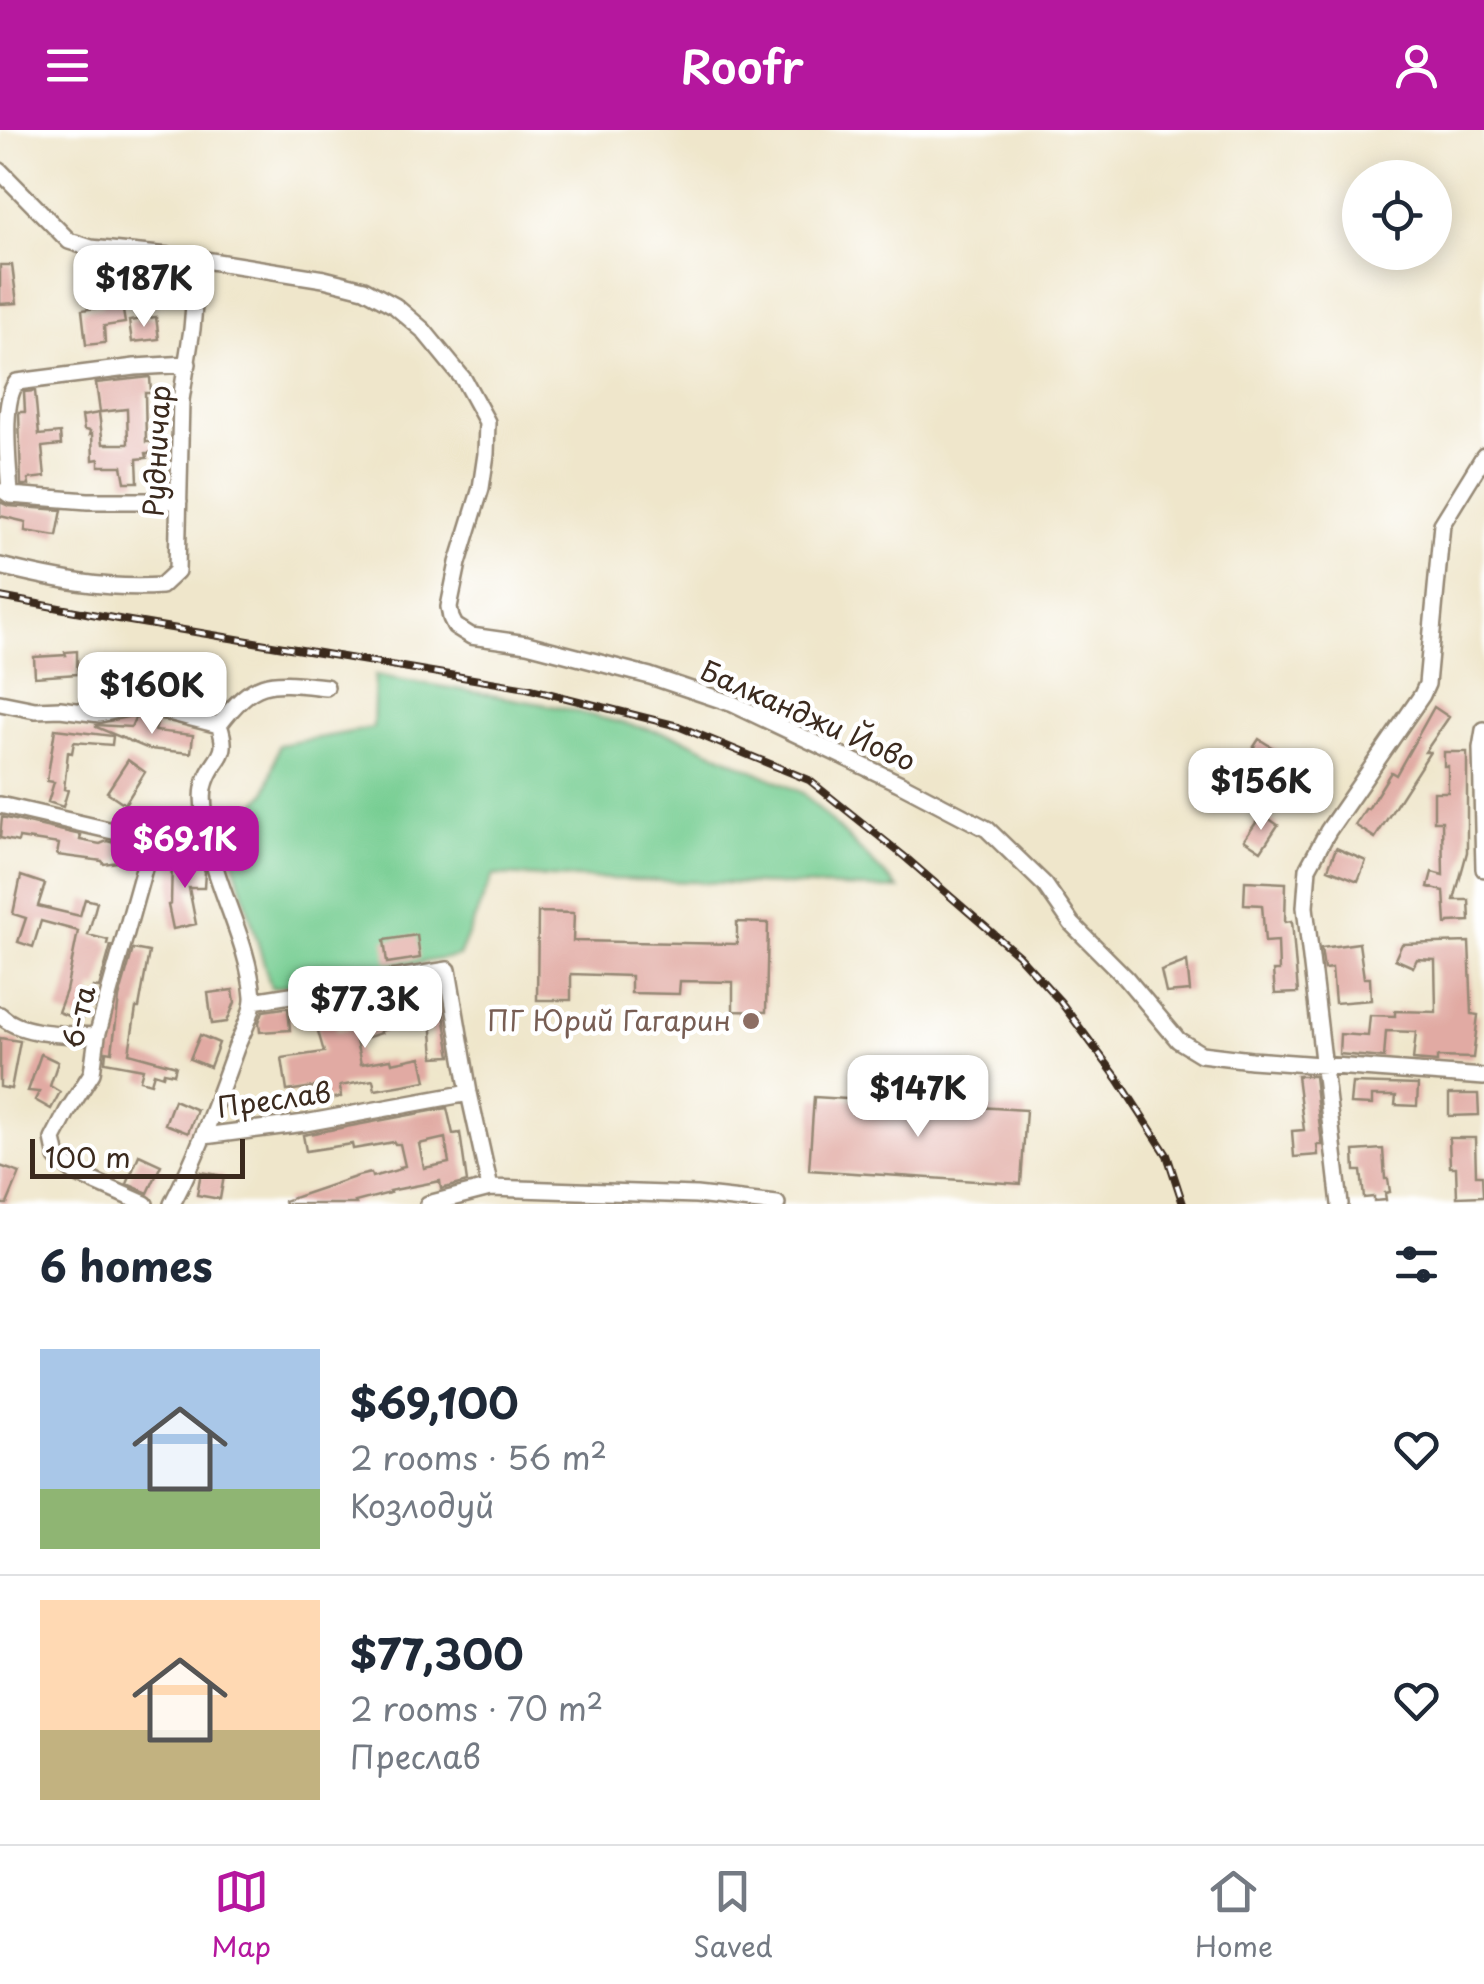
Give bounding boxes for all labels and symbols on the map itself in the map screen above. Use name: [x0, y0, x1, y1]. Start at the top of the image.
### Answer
pin: $187K: [74, 245, 214, 330]
street label: Рудничар: [131, 384, 180, 518]
street label: Балканджи Йово: [694, 648, 923, 781]
pin: $160K: [82, 652, 222, 737]
pin: $156K: [1191, 748, 1331, 833]
pin: $69.1K: [104, 806, 266, 891]
pin: $77.3K: [284, 966, 446, 1051]
street label: 6-та: [50, 980, 106, 1052]
place label: ПГ Юрий Гагарин: [487, 998, 731, 1041]
marker: ПГ Юрий Гагарин: [740, 1010, 762, 1032]
pin: $147K: [848, 1055, 988, 1140]
street label: Преслав: [214, 1069, 333, 1128]
scale bar: [30, 1134, 245, 1178]

